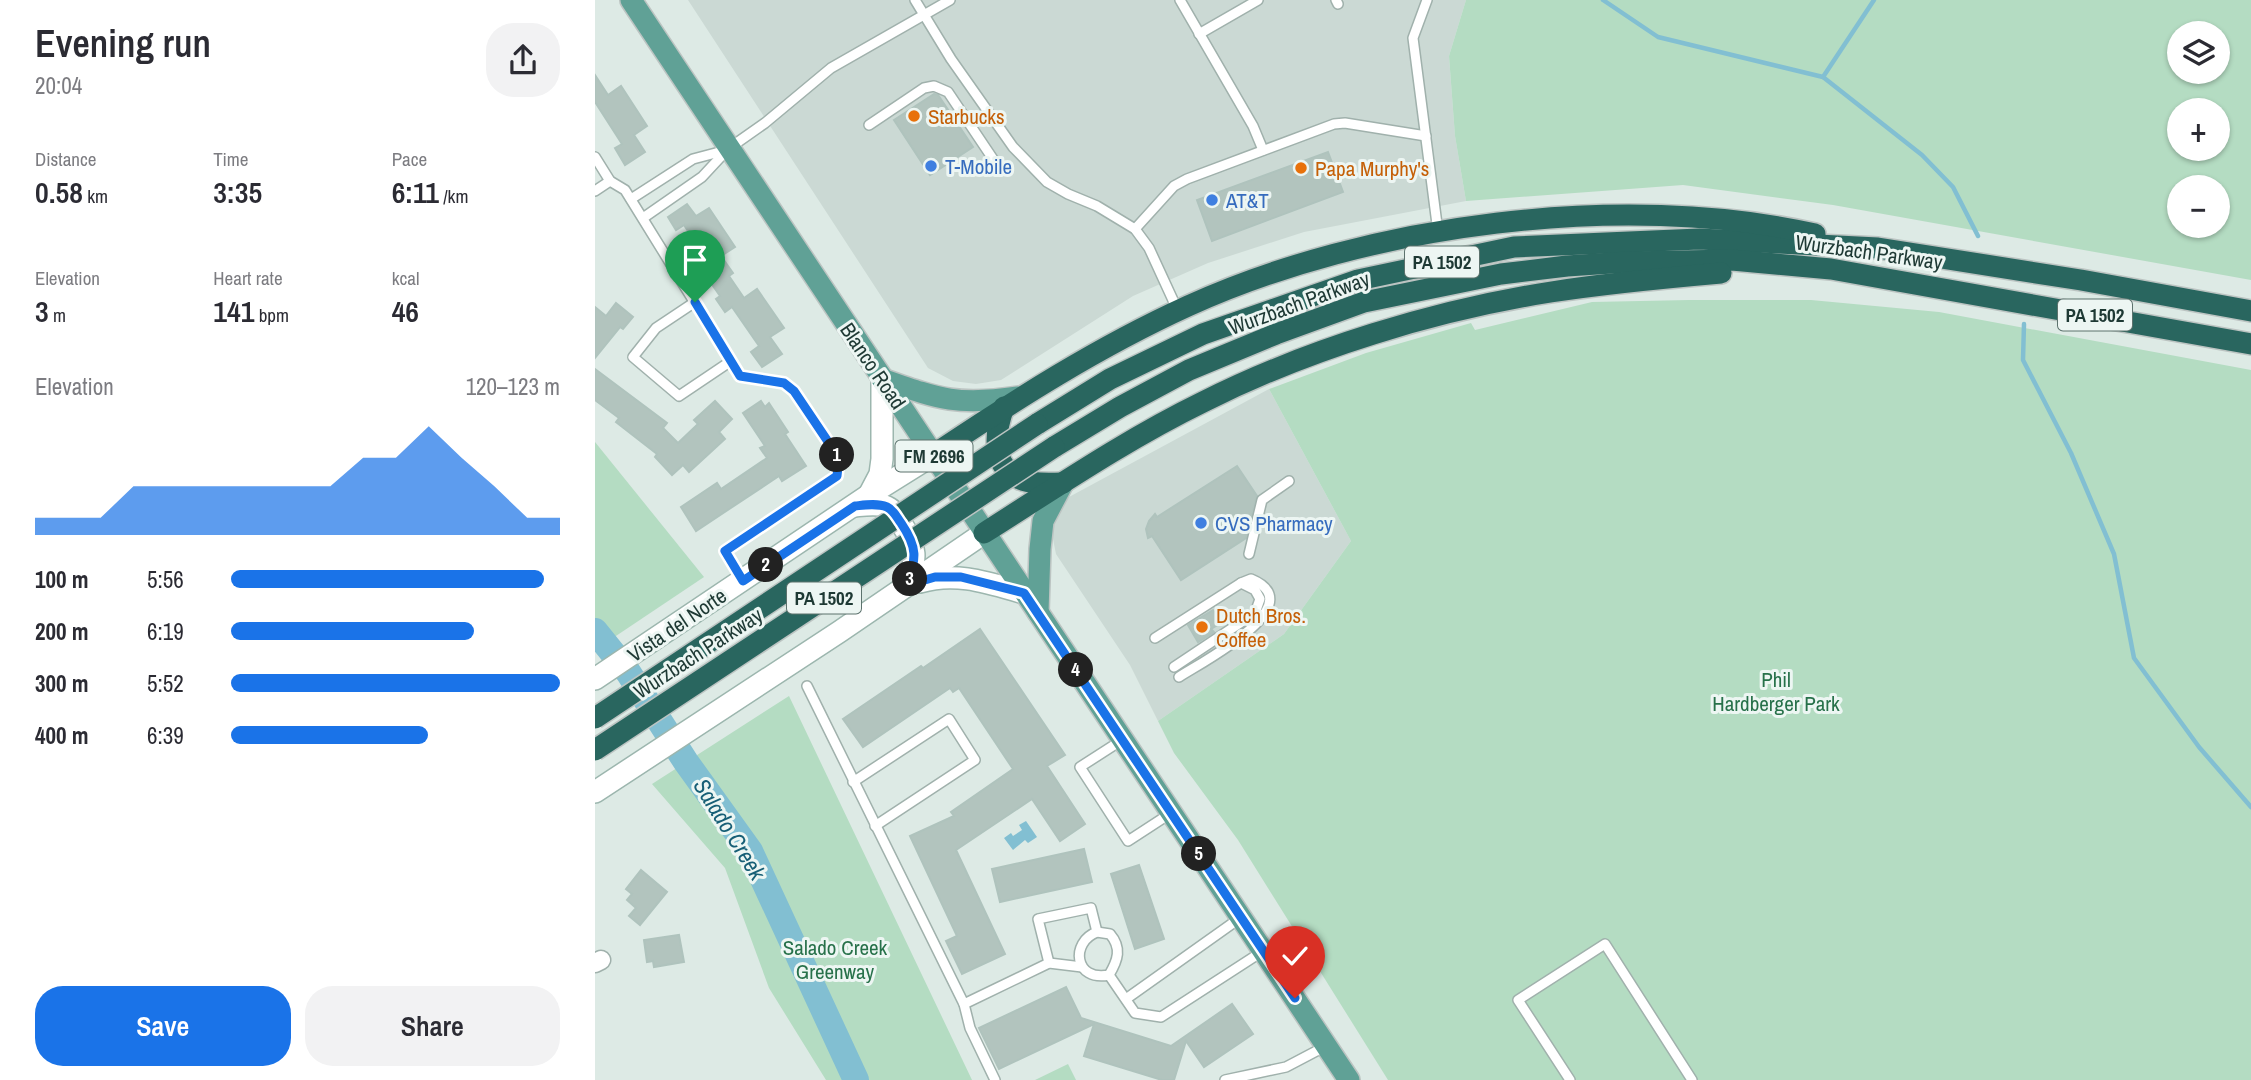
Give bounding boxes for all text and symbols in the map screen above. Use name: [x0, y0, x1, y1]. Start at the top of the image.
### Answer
text: Evening run: [35, 18, 211, 69]
map controls: [2167, 21, 2230, 238]
button: layers: [2167, 21, 2230, 84]
button: share: [486, 23, 560, 97]
text: 20:04: [35, 70, 82, 101]
button: +: [2167, 98, 2230, 161]
place label: Starbucks: [928, 102, 1005, 131]
marker: Starbucks: [906, 108, 922, 124]
text: Distance: [35, 146, 96, 172]
text: Time: [213, 146, 248, 172]
text: Pace: [392, 146, 427, 172]
place label: T-Mobile: [945, 152, 1012, 181]
place label: Papa Murphy's: [1315, 154, 1429, 183]
marker: T-Mobile: [923, 158, 939, 174]
marker: Papa Murphy's: [1293, 160, 1309, 176]
text: 0.58: [35, 172, 83, 212]
text: 3:35: [213, 172, 262, 212]
text: 6:11: [392, 172, 439, 212]
button: −: [2167, 175, 2230, 238]
text: km: [83, 183, 108, 209]
text: /km: [439, 183, 468, 209]
place label: AT&T: [1225, 186, 1269, 215]
marker: AT&T: [1204, 192, 1220, 208]
street label: Wurzbach Parkway: [1794, 227, 1945, 277]
pin: [665, 230, 725, 302]
icon: arrive: [676, 241, 714, 279]
road number: PA 1502: [1405, 246, 1479, 278]
street label: Wurzbach Parkway: [1224, 264, 1374, 342]
text: Elevation: [35, 265, 100, 291]
text: Heart rate: [213, 265, 283, 291]
text: kcal: [392, 265, 419, 291]
text: 3: [35, 291, 49, 331]
text: 141: [213, 291, 254, 331]
text: 46: [392, 291, 419, 331]
road number: PA 1502: [2058, 300, 2132, 330]
text: m: [49, 302, 66, 328]
text: bpm: [254, 302, 289, 328]
street label: Blanco Road: [833, 317, 913, 415]
text: Elevation: [35, 371, 114, 402]
text: 120–123 m: [466, 371, 560, 402]
pin: 1: [819, 438, 855, 472]
road number: FM 2696: [895, 440, 973, 471]
text: 1: [832, 441, 841, 467]
place label: CVS Pharmacy: [1215, 509, 1333, 538]
marker: CVS Pharmacy: [1193, 515, 1209, 531]
pin: 2: [749, 548, 783, 582]
text: 2: [761, 551, 770, 577]
pin: 3: [893, 562, 927, 596]
text: 100 m: [35, 564, 88, 595]
text: 5:56: [147, 564, 184, 595]
text: 3: [905, 565, 914, 591]
street label: Vista del Norte: [622, 581, 732, 669]
road number: PA 1502: [787, 582, 861, 614]
street label: Wurzbach Parkway: [628, 600, 768, 705]
place label: Dutch Bros. Coffee: [1216, 601, 1306, 654]
text: 200 m: [35, 616, 88, 647]
text: 6:19: [147, 616, 184, 647]
marker: Dutch Bros. Coffee: [1194, 619, 1210, 635]
pin: 4: [1058, 652, 1093, 688]
text: 4: [1071, 656, 1080, 682]
park label: Phil Hardberger Park: [1712, 665, 1840, 718]
text: 300 m: [35, 668, 88, 699]
text: 5:52: [147, 668, 184, 699]
text: 400 m: [35, 720, 88, 751]
text: 6:39: [147, 720, 184, 751]
water label: Salado Creek: [687, 772, 774, 887]
pin: 5: [1181, 836, 1217, 872]
text: 5: [1194, 840, 1203, 866]
pin: [1265, 926, 1325, 998]
park label: Salado Creek Greenway: [783, 933, 888, 986]
icon: check: [1276, 937, 1314, 975]
button: Save: [35, 986, 291, 1066]
button: Share: [305, 986, 560, 1066]

